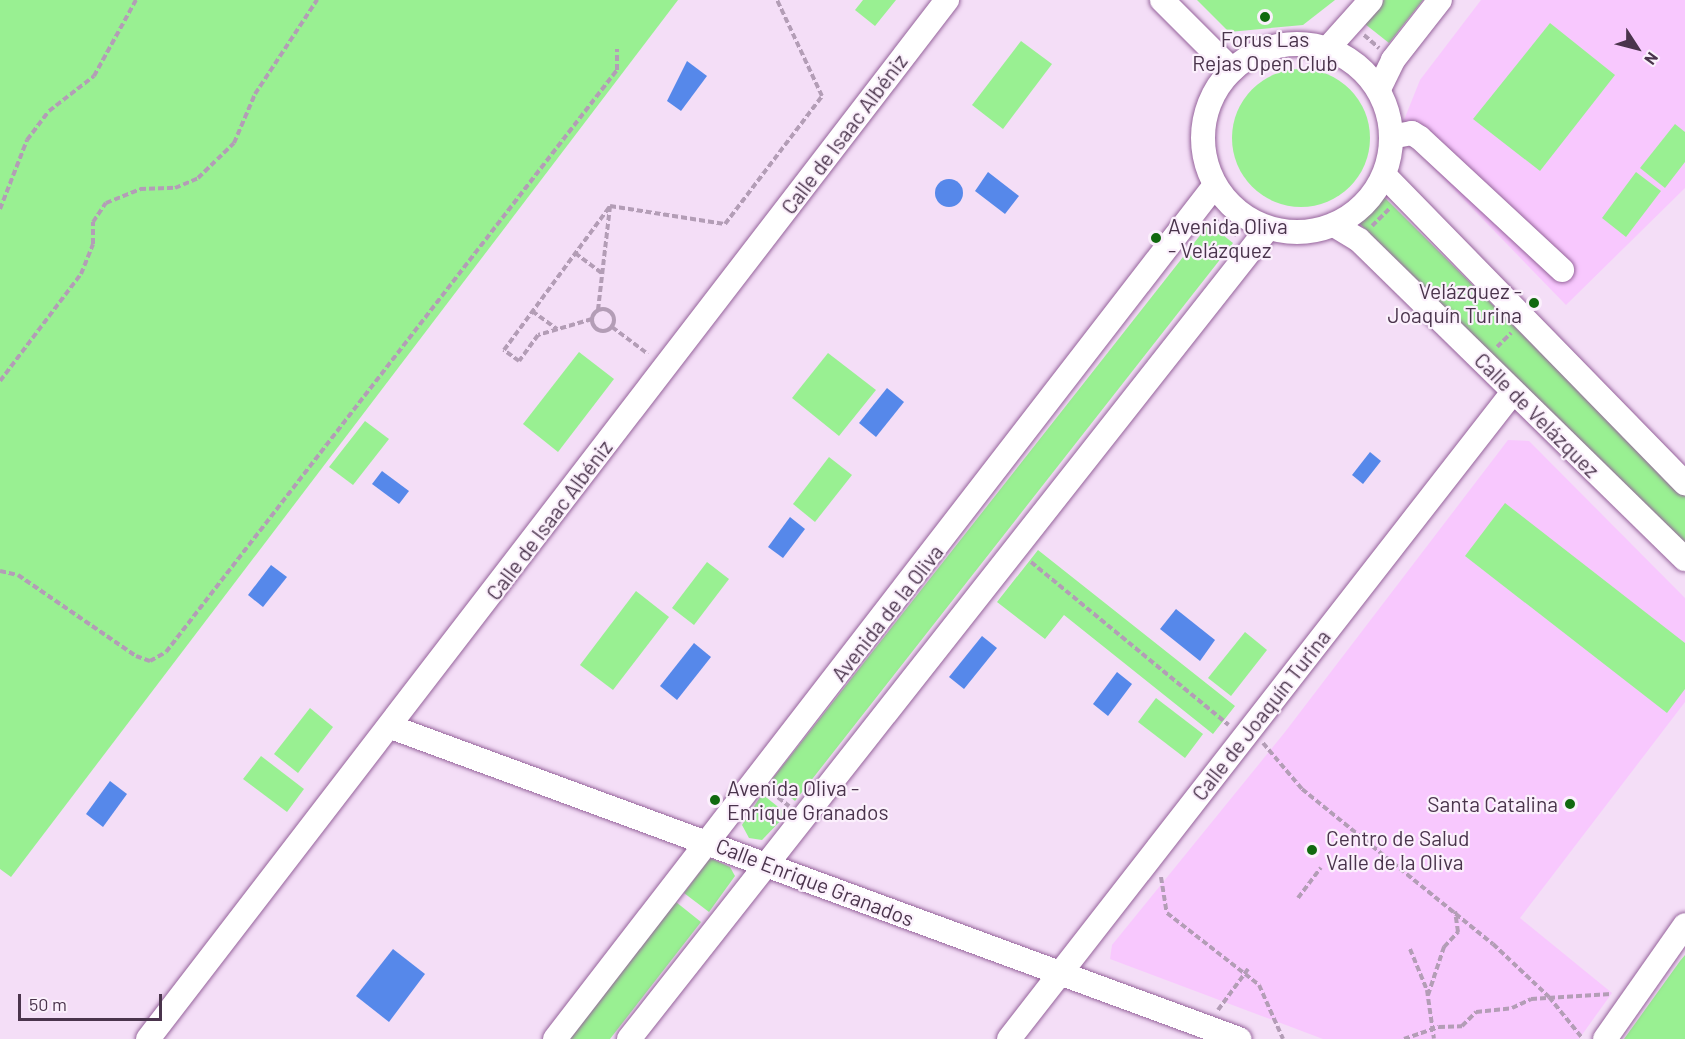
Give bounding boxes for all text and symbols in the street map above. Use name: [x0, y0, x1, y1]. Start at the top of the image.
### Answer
marker: Forus Las Rejas Open Club: [1258, 10, 1272, 24]
north arrow: [1607, 18, 1667, 78]
place label: Forus Las Rejas Open Club: [1192, 26, 1338, 76]
street label: Calle de Isaac Albéniz: [776, 49, 912, 219]
text: N: [1641, 49, 1663, 69]
place label: Avenida Oliva - Velázquez: [1168, 213, 1288, 263]
marker: Avenida Oliva - Velázquez: [1149, 231, 1163, 245]
place label: Velázquez - Joaquín Turina: [1388, 278, 1522, 328]
marker: Velázquez - Joaquín Turina: [1527, 296, 1541, 310]
street label: Calle de Velázquez: [1469, 347, 1605, 483]
street label: Calle de Isaac Albéniz: [481, 435, 617, 605]
street label: Avenida de la Oliva: [826, 540, 948, 686]
street label: Calle de Joaquín Turina: [1187, 625, 1335, 805]
place label: Avenida Oliva - Enrique Granados: [727, 775, 889, 825]
place label: Santa Catalina: [1427, 791, 1558, 817]
marker: Avenida Oliva - Enrique Granados: [708, 793, 722, 807]
marker: Santa Catalina: [1563, 797, 1577, 811]
place label: Centro de Salud Valle de la Oliva: [1326, 825, 1469, 875]
street label: Calle Enrique Granados: [712, 833, 918, 931]
marker: Centro de Salud Valle de la Oliva: [1303, 841, 1321, 859]
scale bar: [21, 982, 165, 1020]
text: 50 m: [29, 993, 67, 1015]

